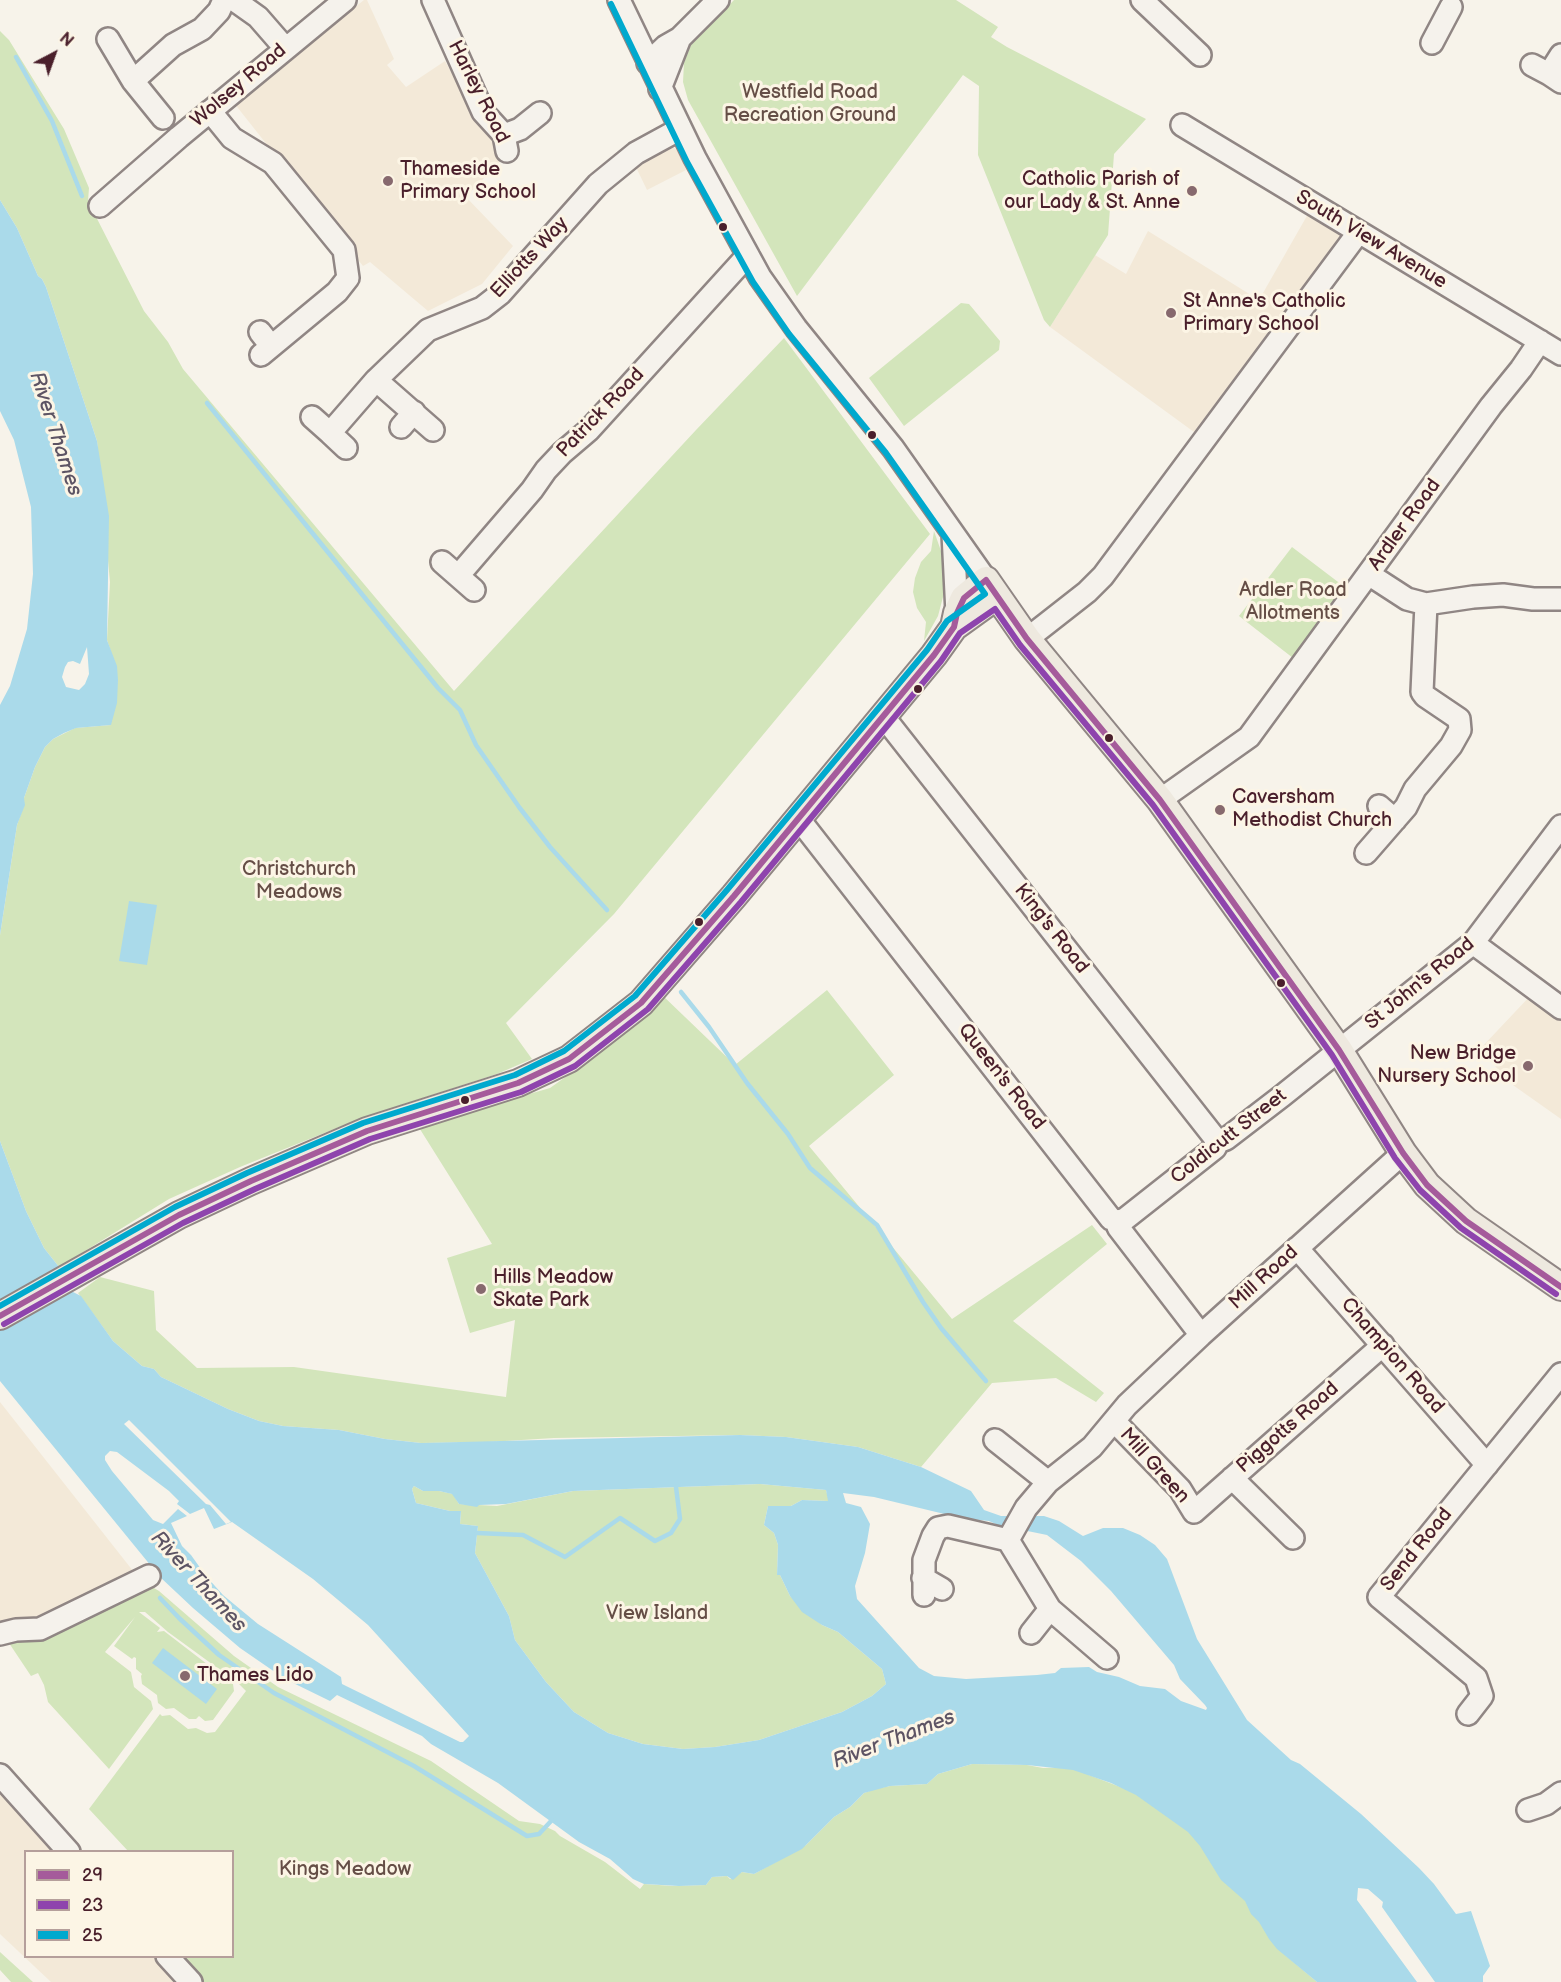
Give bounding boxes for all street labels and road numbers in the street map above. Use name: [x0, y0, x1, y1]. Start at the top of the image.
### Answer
street label: Harley Road: [442, 37, 514, 147]
street label: Wolsey Road: [186, 39, 292, 133]
street label: South View Avenue: [1291, 185, 1451, 295]
street label: Elliotts Way: [486, 212, 574, 304]
street label: Patrick Road: [552, 363, 650, 463]
street label: Ardler Road: [1364, 474, 1446, 576]
street label: King's Road: [1009, 879, 1093, 979]
street label: St John's Road: [1360, 933, 1480, 1035]
street label: Queen's Road: [952, 1019, 1050, 1135]
street label: Coldicutt Street: [1166, 1084, 1292, 1190]
street label: Mill Road: [1225, 1241, 1303, 1315]
street label: Champion Road: [1335, 1293, 1449, 1419]
street label: Piggotts Road: [1232, 1377, 1344, 1479]
street label: Mill Green: [1114, 1423, 1194, 1509]
street label: Send Road: [1376, 1503, 1458, 1597]

